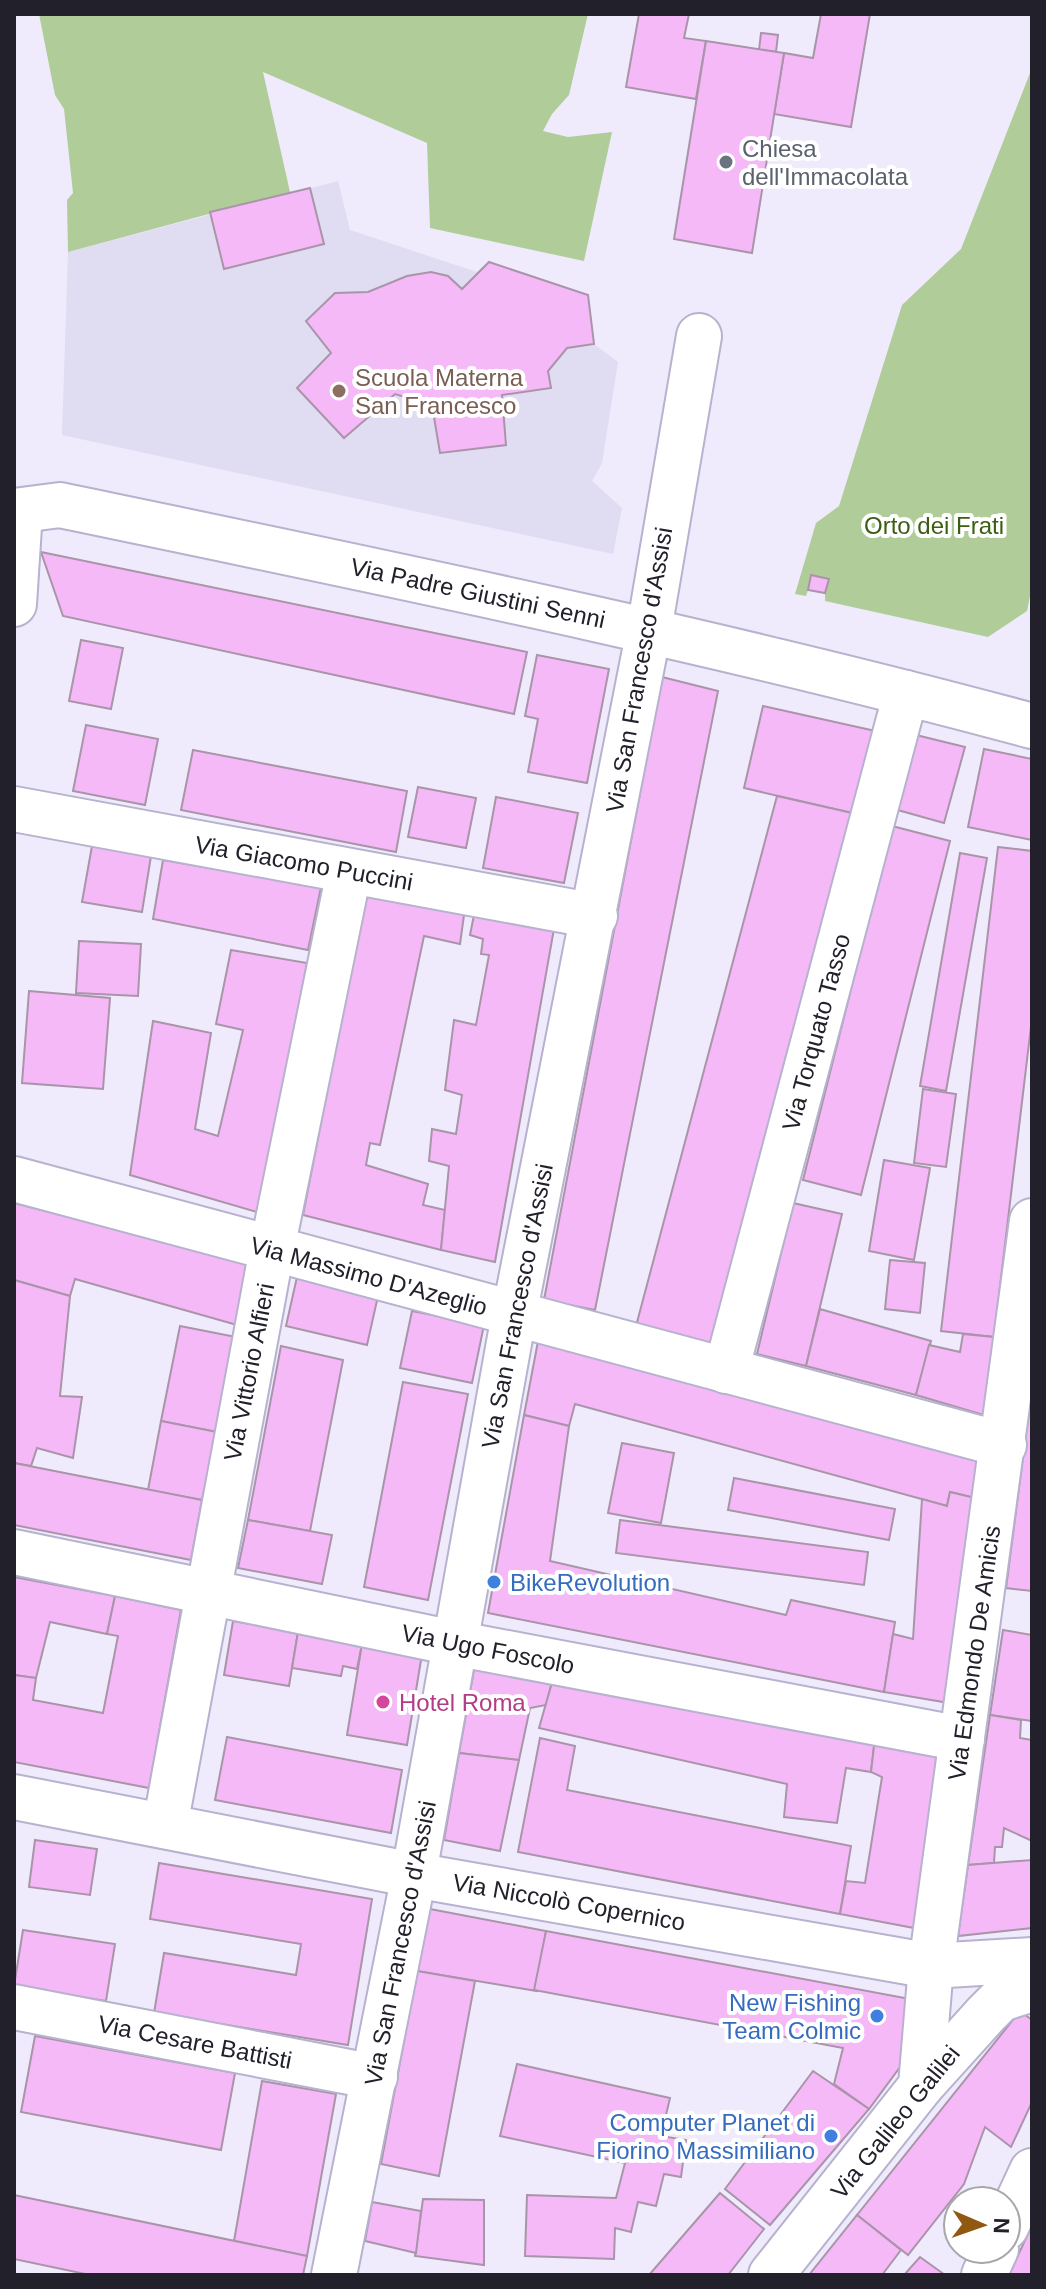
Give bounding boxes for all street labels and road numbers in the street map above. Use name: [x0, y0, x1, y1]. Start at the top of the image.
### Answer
street label: Via San Francesco d'Assisi: [601, 525, 677, 815]
street label: Via Padre Giustini Senni: [348, 553, 608, 633]
street label: Via Giacomo Puccini: [193, 831, 415, 895]
street label: Via Torquato Tasso: [777, 931, 855, 1133]
street label: Via San Francesco d'Assisi: [476, 1161, 558, 1451]
street label: Via Massimo D'Azeglio: [248, 1231, 490, 1321]
street label: Via Vittorio Alfieri: [219, 1281, 279, 1463]
street label: Via Edmondo De Amicis: [943, 1524, 1005, 1782]
street label: Via Ugo Foscolo: [399, 1619, 577, 1679]
street label: Via San Francesco d'Assisi: [359, 1798, 441, 2088]
street label: Via Niccolò Copernico: [451, 1868, 687, 1936]
street label: Via Cesare Battisti: [96, 2010, 294, 2074]
street label: Via Galileo Galilei: [825, 2040, 965, 2204]

